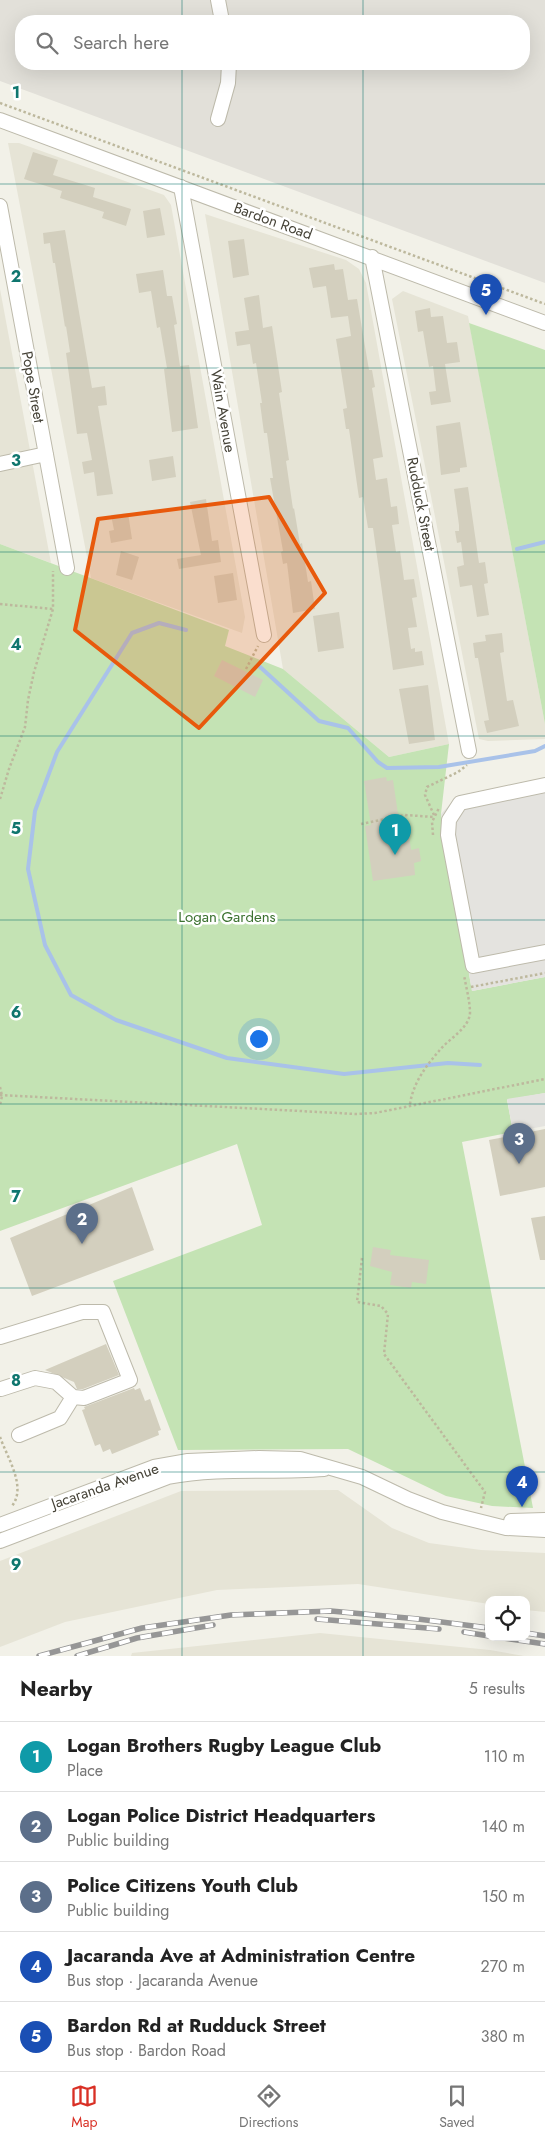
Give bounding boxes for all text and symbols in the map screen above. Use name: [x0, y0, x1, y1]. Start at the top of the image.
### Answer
search box: [15, 15, 530, 70]
icon: search: [33, 29, 61, 57]
text: Search here: [73, 29, 169, 56]
text: 1: [12, 81, 20, 104]
street label: Bardon Road: [231, 197, 315, 245]
text: 2: [11, 265, 21, 288]
pin: 5: [470, 274, 502, 315]
street label: Pope Street: [16, 349, 50, 425]
street label: Wain Avenue: [205, 368, 241, 454]
text: 3: [11, 449, 21, 472]
street label: Rudduck Street: [401, 455, 441, 553]
text: 4: [10, 633, 22, 656]
pin: 1: [379, 814, 411, 855]
text: 5: [11, 817, 21, 840]
park label: Logan Gardens: [178, 906, 276, 928]
text: 6: [11, 1001, 21, 1024]
your location: [246, 1026, 272, 1052]
pin: 3: [503, 1123, 535, 1164]
text: 7: [11, 1185, 21, 1208]
pin: 2: [66, 1203, 98, 1244]
text: 8: [11, 1369, 21, 1392]
street label: Jacaranda Avenue: [46, 1457, 162, 1515]
pin: 4: [506, 1466, 538, 1507]
text: 9: [11, 1553, 21, 1576]
map controls: [485, 1596, 530, 1641]
button: locate: [485, 1596, 530, 1641]
text: Nearby: [20, 1674, 92, 1704]
text: 5 results: [469, 1677, 525, 1700]
text: Logan Brothers Rugby League Club: [67, 1732, 381, 1759]
text: 1: [32, 1745, 40, 1768]
text: 110 m: [484, 1745, 525, 1768]
text: Place: [67, 1759, 103, 1782]
text: Logan Police District Headquarters: [67, 1802, 375, 1829]
text: 2: [31, 1815, 41, 1838]
text: 140 m: [482, 1815, 525, 1838]
text: Public building: [67, 1829, 169, 1852]
text: Police Citizens Youth Club: [67, 1872, 298, 1899]
text: 3: [31, 1885, 41, 1908]
text: 150 m: [482, 1885, 525, 1908]
text: Public building: [67, 1899, 169, 1922]
text: Jacaranda Ave at Administration Centre: [67, 1942, 415, 1969]
text: 4: [30, 1955, 42, 1978]
text: 270 m: [481, 1955, 525, 1978]
text: Bus stop · Jacaranda Avenue: [67, 1969, 258, 1992]
text: Bardon Rd at Rudduck Street: [67, 2012, 326, 2039]
text: 5: [31, 2025, 41, 2048]
text: 380 m: [481, 2025, 525, 2048]
text: Bus stop · Bardon Road: [67, 2039, 226, 2062]
tab: Map: [70, 2082, 98, 2132]
tab: Directions: [239, 2082, 298, 2132]
tab: Saved: [439, 2082, 475, 2132]

